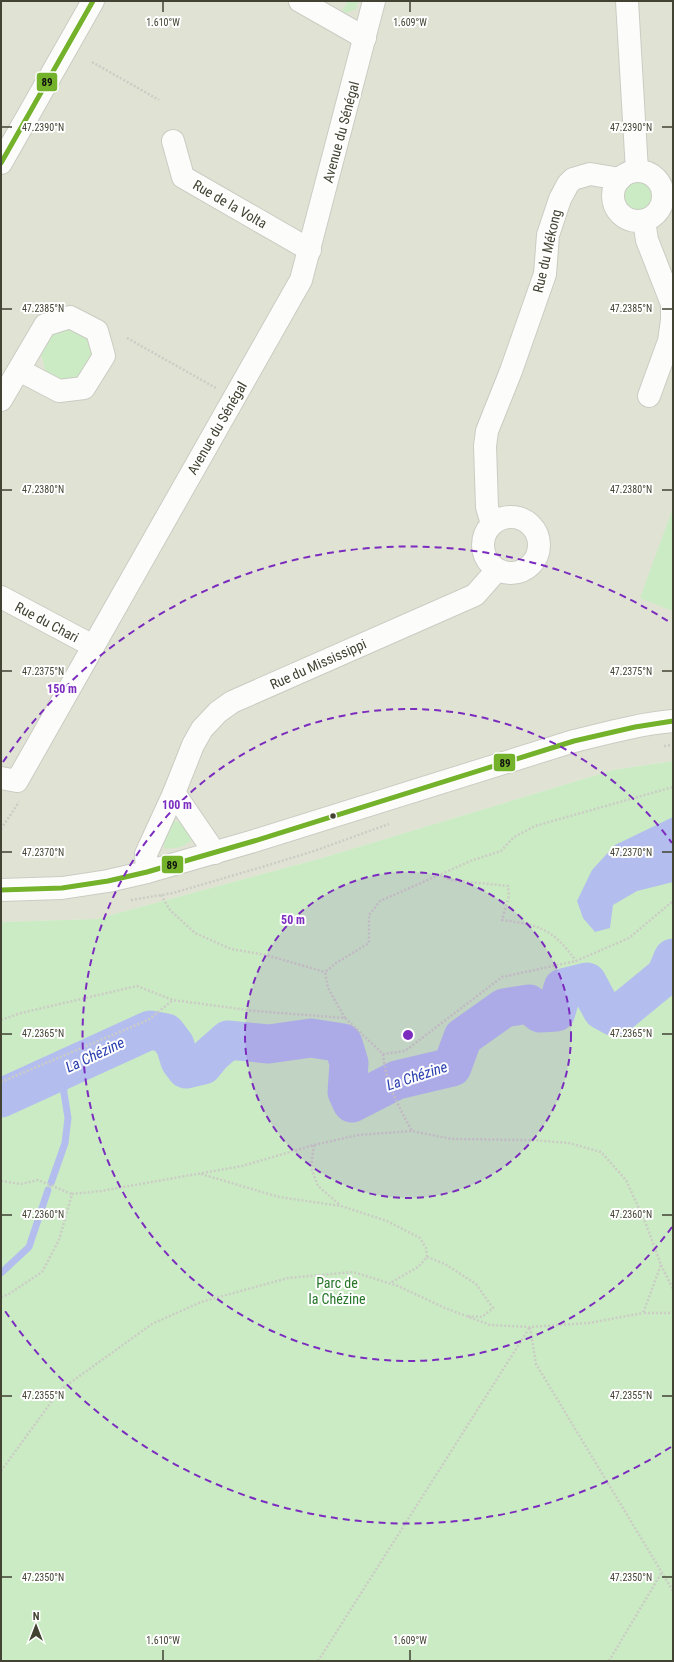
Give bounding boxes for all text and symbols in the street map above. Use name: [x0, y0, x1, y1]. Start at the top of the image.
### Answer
text: 1.610°W: [146, 17, 180, 28]
text: 1.609°W: [393, 17, 427, 28]
line badge: 89: [36, 72, 58, 92]
text: 89: [41, 76, 53, 89]
street label: Avenue du Sénégal: [320, 79, 362, 185]
text: 47.2390°N: [22, 122, 64, 133]
text: 47.2390°N: [610, 122, 652, 133]
street label: Rue de la Volta: [190, 176, 270, 232]
street label: Rue du Mékong: [530, 208, 564, 294]
text: 47.2385°N: [22, 303, 64, 314]
text: 47.2385°N: [610, 303, 652, 314]
street label: Avenue du Sénégal: [184, 379, 250, 477]
text: 47.2380°N: [22, 484, 64, 495]
text: 47.2380°N: [610, 484, 652, 495]
street label: Rue du Chari: [12, 599, 82, 645]
street label: Rue du Mississippi: [267, 636, 369, 692]
text: 47.2375°N: [22, 666, 64, 677]
text: 47.2375°N: [610, 666, 652, 677]
text: 150 m: [47, 682, 77, 696]
line badge: 89: [493, 753, 516, 772]
text: 89: [499, 757, 511, 770]
text: 100 m: [162, 798, 192, 812]
unlabelled marker: [328, 811, 338, 821]
text: 47.2370°N: [22, 847, 64, 858]
text: 47.2370°N: [610, 847, 652, 858]
line badge: 89: [161, 855, 184, 874]
text: 89: [166, 859, 178, 872]
text: 50 m: [281, 913, 305, 927]
text: 47.2365°N: [22, 1028, 64, 1039]
centre of rings: [401, 1028, 415, 1042]
text: 47.2365°N: [610, 1028, 652, 1039]
water label: La Chézine: [63, 1033, 128, 1076]
water label: La Chézine: [384, 1058, 450, 1094]
text: 47.2360°N: [22, 1209, 64, 1220]
text: 47.2360°N: [610, 1209, 652, 1220]
park label: Parc de la Chézine: [308, 1275, 366, 1307]
text: 47.2355°N: [22, 1390, 64, 1401]
text: 47.2355°N: [610, 1390, 652, 1401]
text: 47.2350°N: [22, 1572, 64, 1583]
text: 47.2350°N: [610, 1572, 652, 1583]
north arrow: [16, 1606, 56, 1646]
text: N: [33, 1610, 40, 1623]
text: 1.610°W: [146, 1635, 180, 1646]
text: 1.609°W: [393, 1635, 427, 1646]

